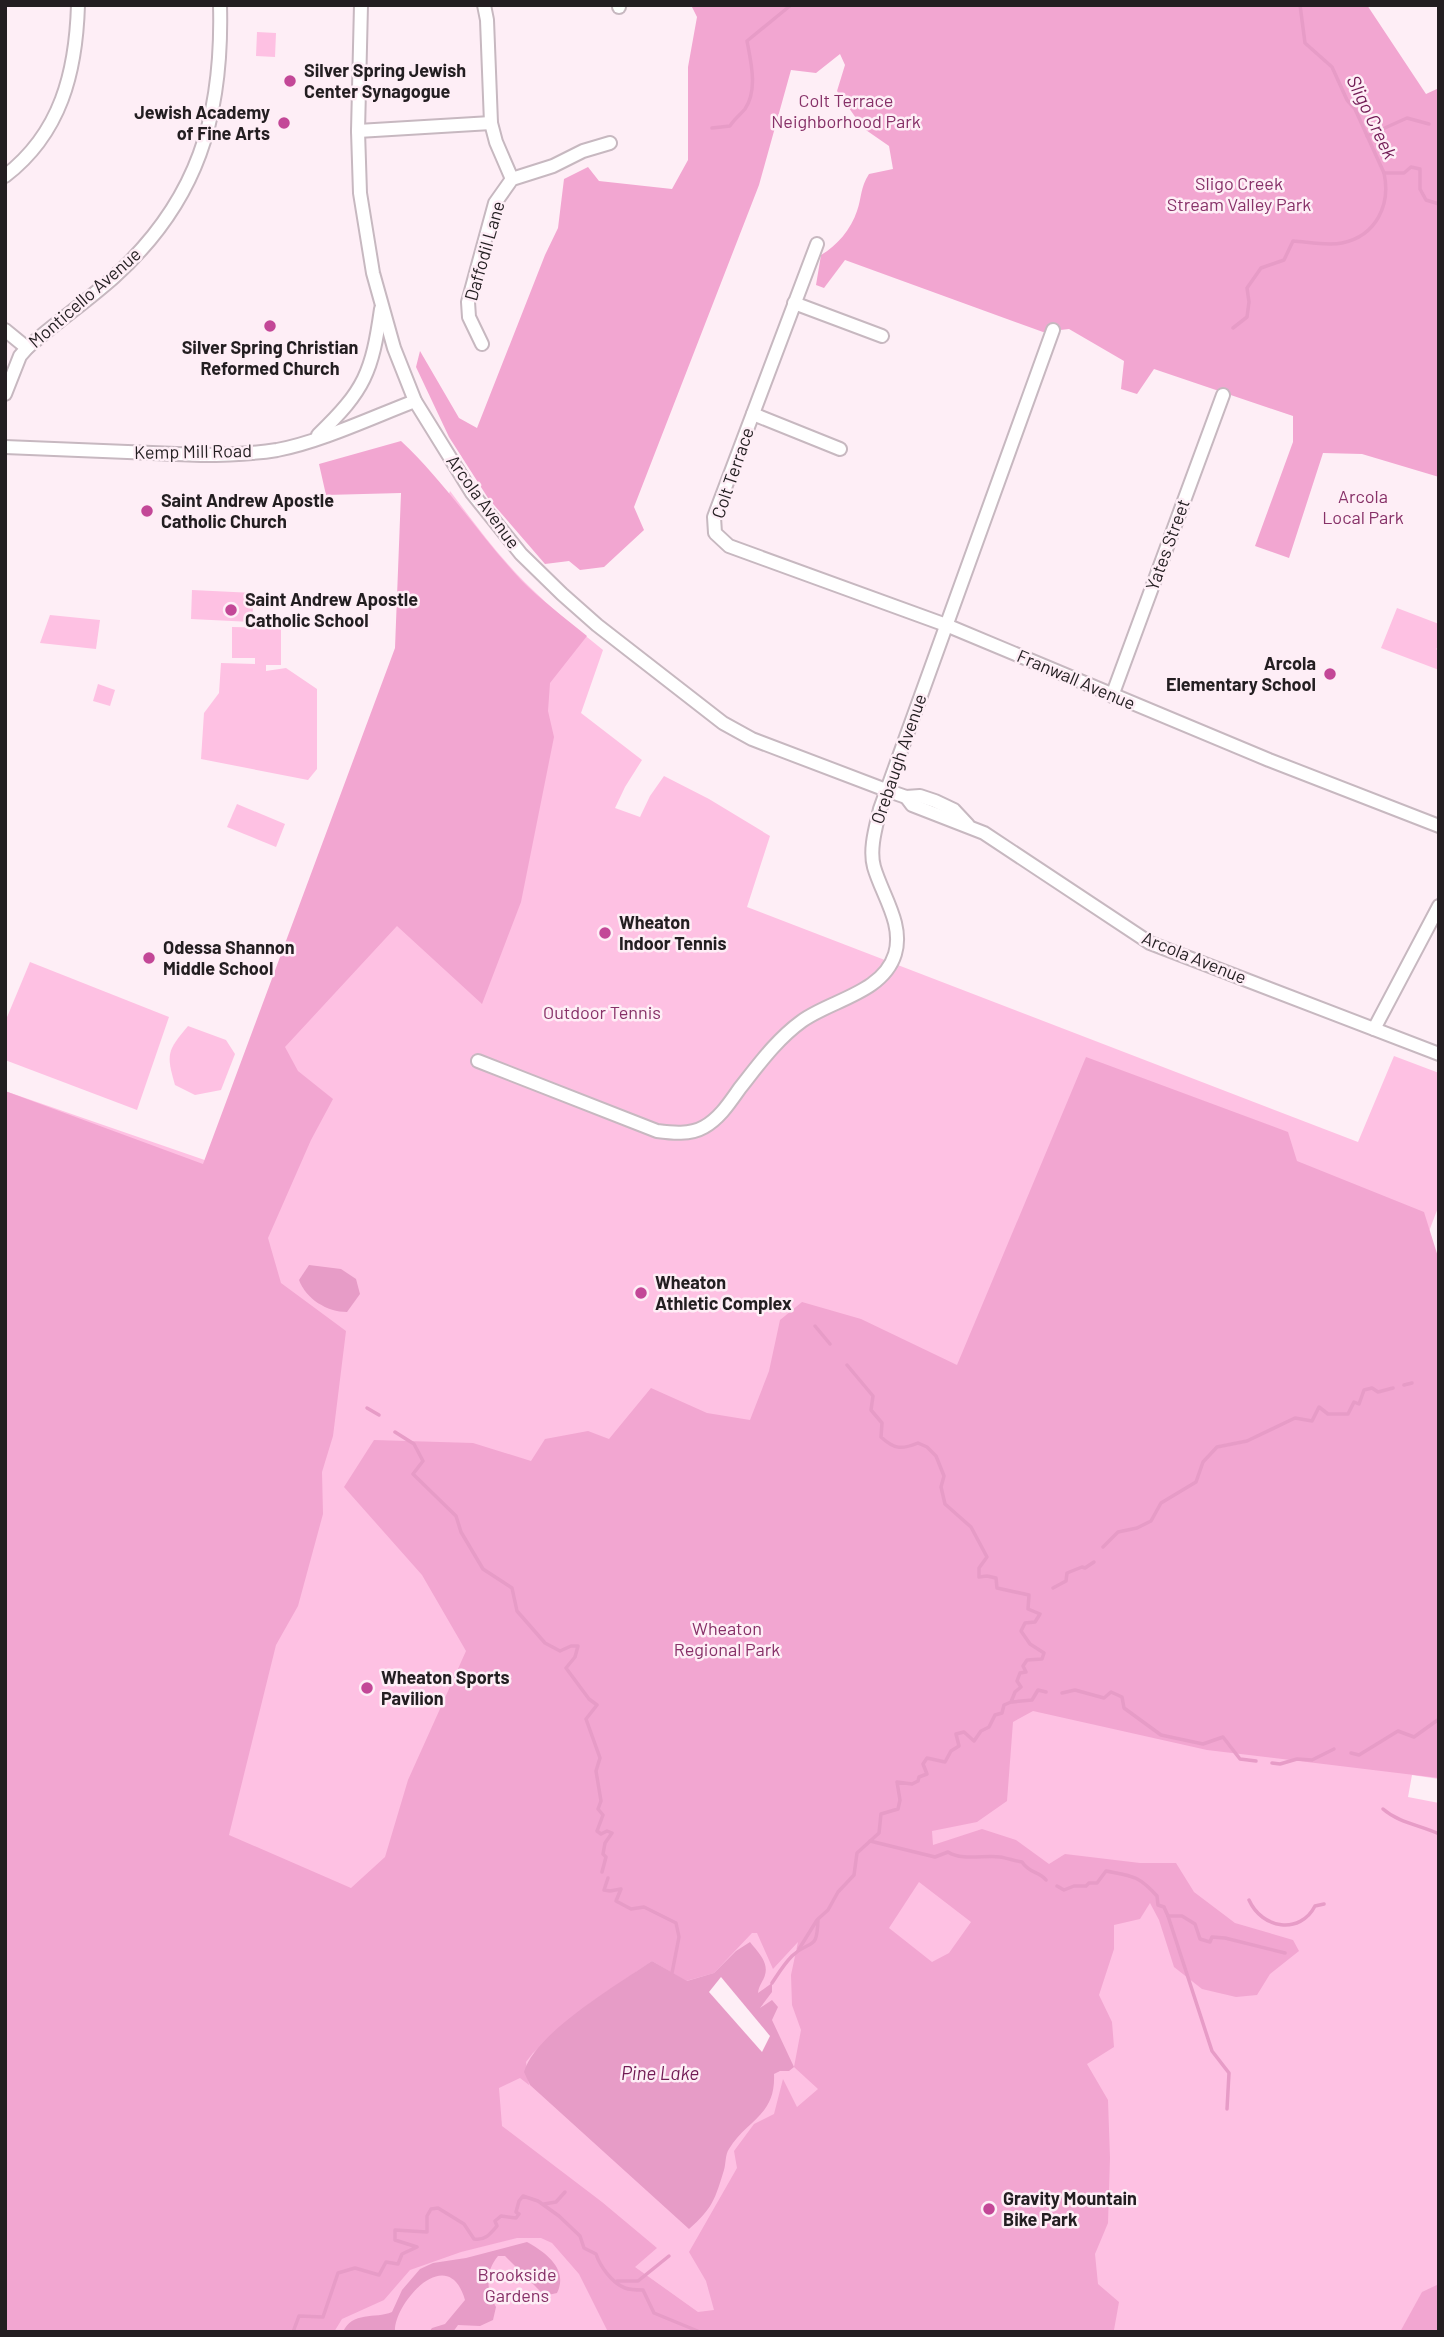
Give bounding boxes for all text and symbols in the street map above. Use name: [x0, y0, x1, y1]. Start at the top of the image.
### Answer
place label: Silver Spring Jewish Center Synagogue: [304, 59, 466, 102]
water label: Sligo Creek: [1342, 71, 1403, 163]
marker: Silver Spring Jewish Center Synagogue: [282, 73, 298, 89]
park label: Colt Terrace Neighborhood Park: [771, 89, 921, 132]
place label: Jewish Academy of Fine Arts: [134, 101, 270, 144]
marker: Jewish Academy of Fine Arts: [276, 115, 292, 131]
park label: Sligo Creek Stream Valley Park: [1167, 172, 1311, 215]
street label: Daffodil Lane: [459, 198, 509, 303]
street label: Monticello Avenue: [24, 243, 145, 352]
marker: Silver Spring Christian Reformed Church: [262, 318, 278, 334]
place label: Silver Spring Christian Reformed Church: [182, 336, 358, 379]
street label: Colt Terrace: [706, 424, 758, 521]
street label: Kemp Mill Road: [134, 439, 252, 463]
street label: Arcola Avenue: [442, 450, 525, 553]
park label: Arcola Local Park: [1322, 485, 1404, 528]
place label: Saint Andrew Apostle Catholic Church: [161, 489, 334, 532]
street label: Yates Street: [1140, 496, 1194, 593]
marker: Saint Andrew Apostle Catholic Church: [139, 503, 155, 519]
place label: Saint Andrew Apostle Catholic School: [245, 588, 418, 631]
marker: Saint Andrew Apostle Catholic School: [223, 602, 239, 618]
street label: Franwall Avenue: [1014, 644, 1139, 714]
place label: Arcola Elementary School: [1166, 652, 1316, 695]
marker: Arcola Elementary School: [1322, 666, 1338, 682]
street label: Orebaugh Avenue: [866, 691, 931, 827]
place label: Wheaton Indoor Tennis: [619, 911, 726, 954]
marker: Wheaton Indoor Tennis: [597, 925, 613, 941]
street label: Arcola Avenue: [1139, 926, 1250, 988]
place label: Odessa Shannon Middle School: [163, 936, 295, 979]
marker: Odessa Shannon Middle School: [141, 950, 157, 966]
park label: Outdoor Tennis: [543, 1001, 661, 1023]
place label: Wheaton Athletic Complex: [655, 1271, 792, 1314]
marker: Wheaton Athletic Complex: [633, 1285, 649, 1301]
park label: Wheaton Regional Park: [674, 1617, 780, 1660]
place label: Wheaton Sports Pavilion: [381, 1666, 510, 1709]
marker: Wheaton Sports Pavilion: [359, 1680, 375, 1696]
water label: Pine Lake: [621, 2061, 699, 2084]
place label: Gravity Mountain Bike Park: [1003, 2187, 1137, 2230]
marker: Gravity Mountain Bike Park: [981, 2201, 997, 2217]
park label: Brookside Gardens: [478, 2263, 556, 2306]

